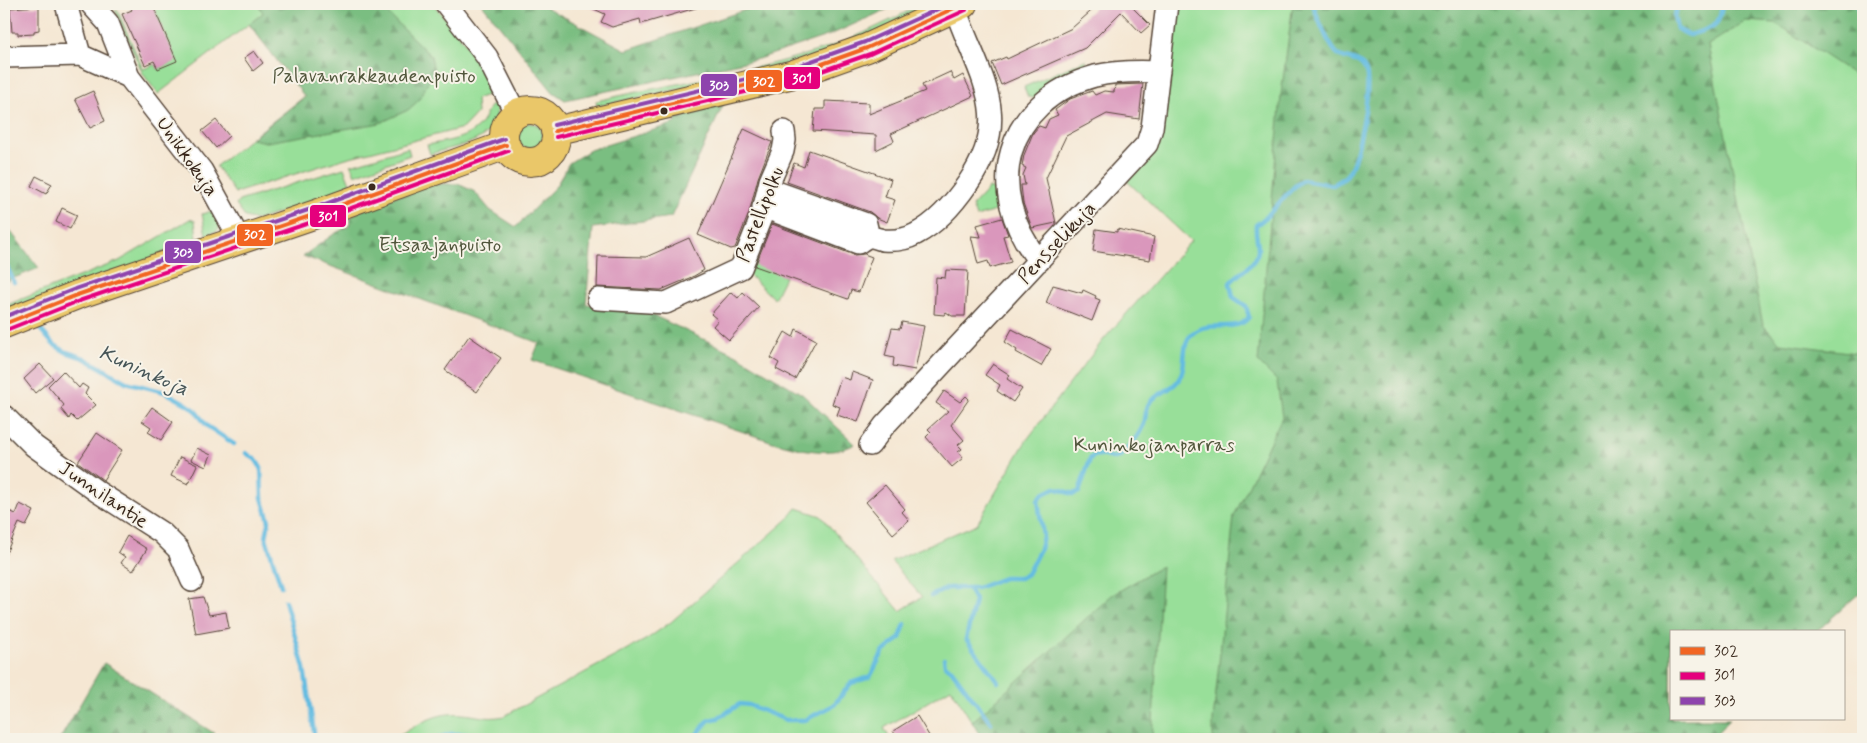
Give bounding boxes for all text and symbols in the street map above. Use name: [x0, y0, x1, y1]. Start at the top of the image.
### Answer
park label: Palavanrakkaudenpuisto: [272, 63, 476, 90]
line badge: 301: [783, 66, 821, 90]
line badge: 302: [745, 69, 783, 93]
text: 301: [792, 70, 812, 88]
line badge: 303: [700, 73, 738, 97]
text: 302: [753, 73, 776, 91]
text: 303: [709, 77, 729, 95]
unlabelled marker: [659, 106, 669, 116]
street label: Unikkokuja: [149, 112, 224, 202]
street label: Pastellipolku: [730, 163, 791, 266]
unlabelled marker: [367, 182, 377, 192]
street label: Pensselikuja: [1012, 196, 1102, 290]
line badge: 301: [309, 204, 347, 228]
text: 301: [318, 208, 338, 226]
line badge: 302: [236, 223, 274, 247]
text: 302: [244, 226, 267, 244]
park label: Etsaajanpuisto: [379, 232, 501, 259]
line badge: 303: [164, 240, 202, 264]
text: 303: [173, 244, 193, 262]
water label: Kuninkoja: [94, 339, 193, 403]
park label: Kuninkojanparras: [1073, 432, 1235, 459]
street label: Junnilantie: [53, 455, 153, 535]
legend: [1670, 630, 1844, 720]
text: 302: [1714, 642, 1738, 662]
text: 301: [1714, 666, 1735, 686]
text: 303: [1714, 692, 1735, 712]

